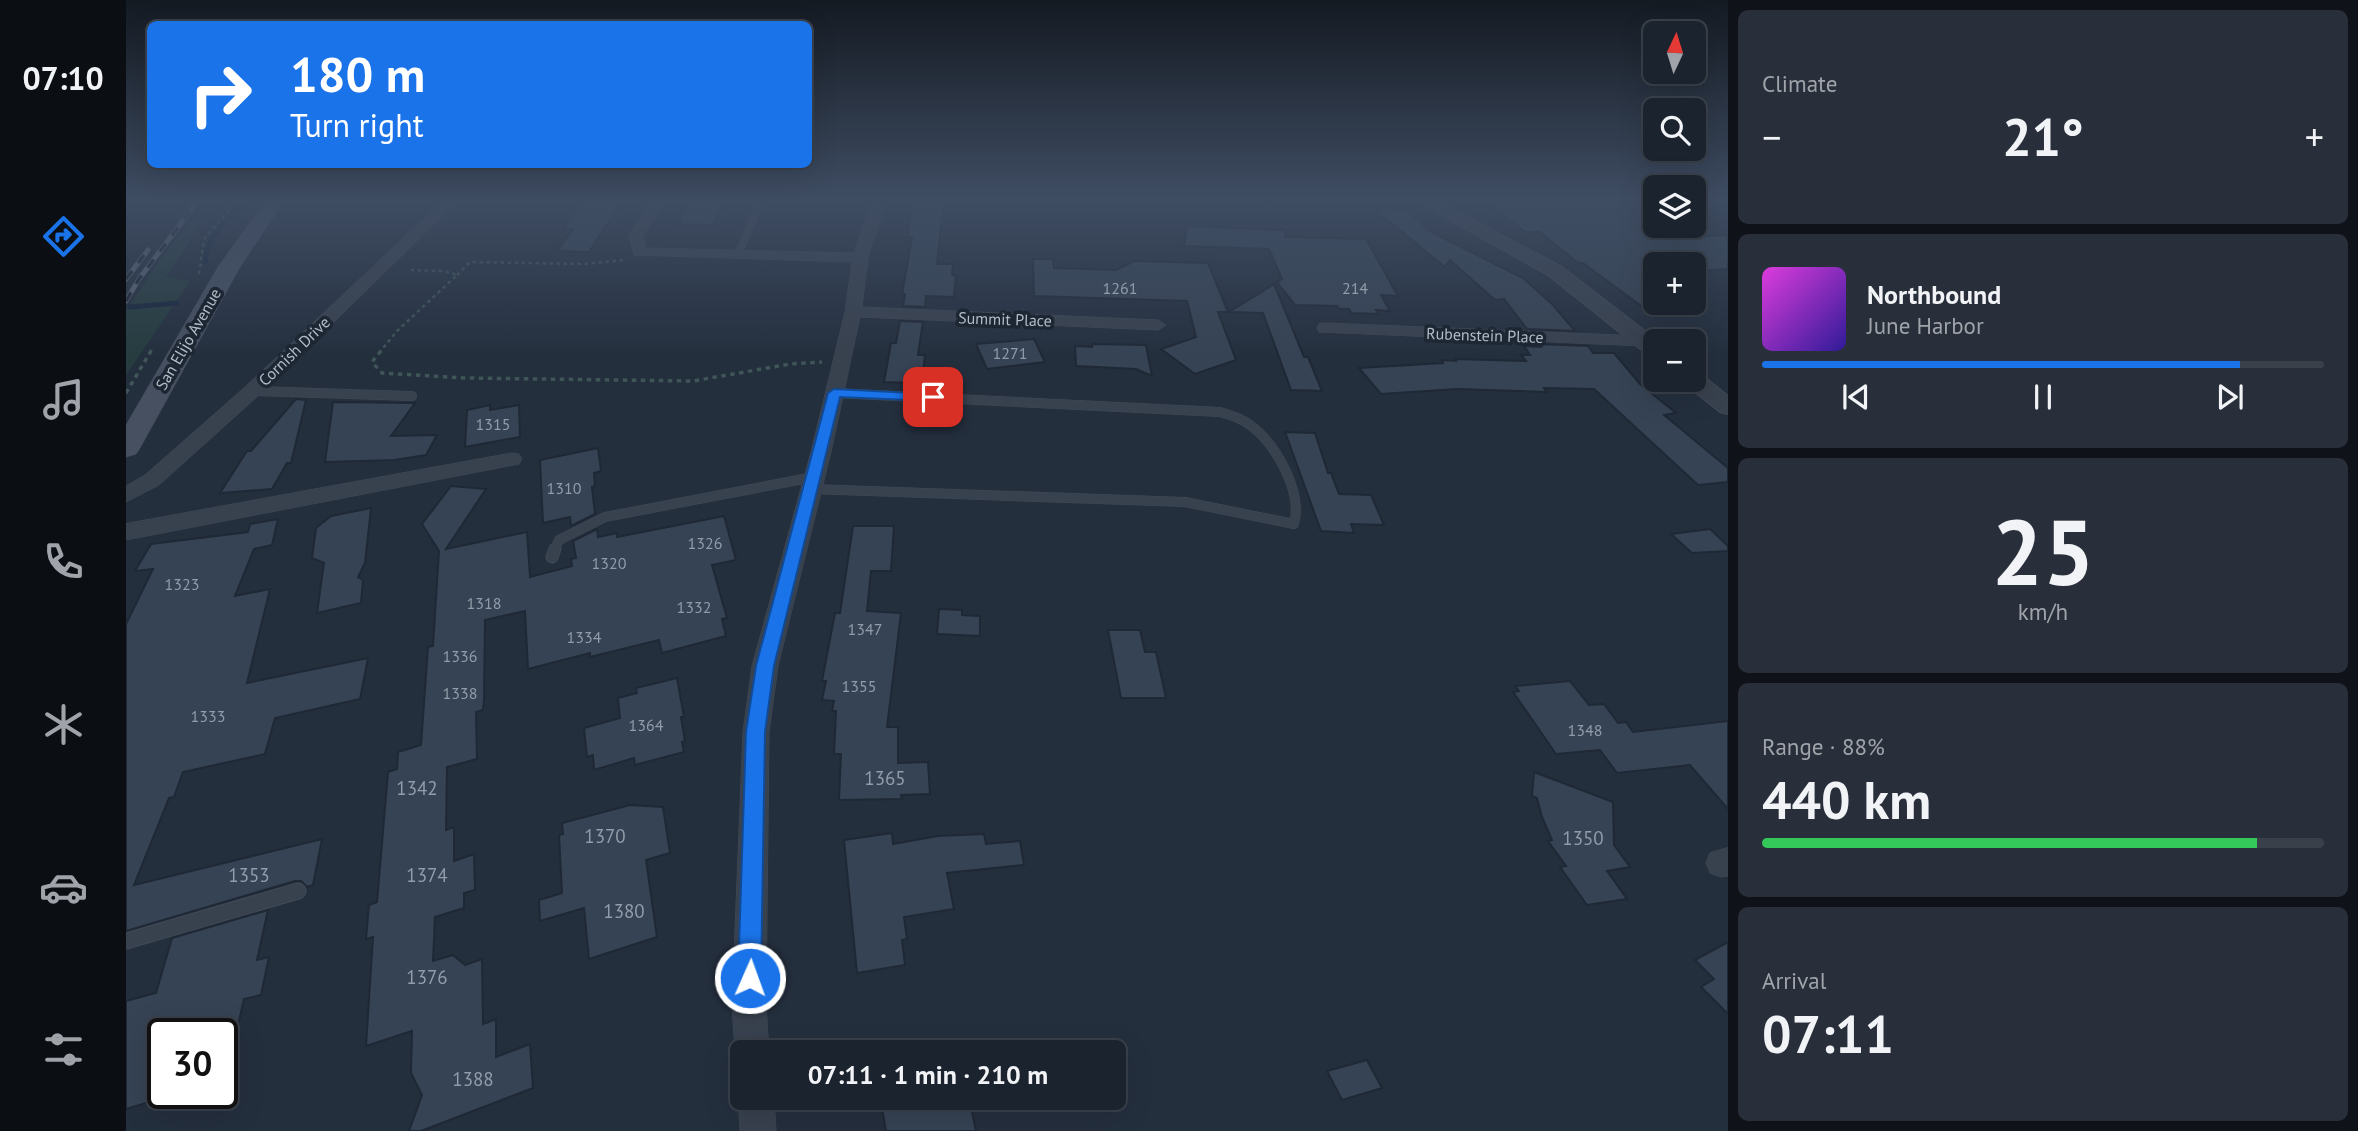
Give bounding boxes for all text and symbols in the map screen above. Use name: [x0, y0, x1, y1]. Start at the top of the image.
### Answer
north arrow: [1643, 21, 1706, 84]
map controls: [1643, 21, 1706, 392]
text: 180 m: [290, 42, 425, 106]
icon: right: [175, 49, 266, 140]
text: 07:10: [22, 57, 104, 99]
text: Climate: [1762, 69, 1837, 98]
button: search: [1643, 98, 1706, 161]
text: 21°: [2002, 103, 2084, 170]
text: Turn right: [290, 104, 424, 146]
text: −: [1762, 112, 1781, 161]
text: +: [2305, 112, 2324, 161]
button: layers: [1643, 175, 1706, 238]
icon: directions: [39, 212, 88, 261]
button: +: [1643, 252, 1706, 315]
house number: 1261: [1103, 278, 1137, 298]
house number: 214: [1342, 278, 1368, 298]
text: Northbound: [1867, 278, 2001, 311]
street label: San Elijo Avenue: [151, 285, 225, 393]
street label: Summit Place: [958, 307, 1052, 331]
text: June Harbor: [1867, 311, 1984, 340]
street label: Cornish Drive: [254, 312, 334, 390]
street label: Rubenstein Place: [1426, 323, 1544, 347]
button: −: [1643, 329, 1706, 392]
house number: 1271: [993, 343, 1027, 363]
pin: [903, 367, 963, 427]
icon: music: [39, 375, 88, 424]
icon: arrive: [914, 378, 952, 416]
icon: previous: [1837, 378, 1875, 416]
icon: pause: [2024, 378, 2062, 416]
icon: next: [2211, 378, 2249, 416]
house number: 1315: [476, 414, 510, 434]
house number: 1310: [547, 478, 582, 498]
text: 25: [1991, 492, 2095, 610]
house number: 1326: [688, 533, 722, 553]
icon: phone: [39, 537, 88, 586]
house number: 1320: [592, 553, 627, 573]
house number: 1323: [165, 574, 199, 594]
house number: 1318: [467, 593, 501, 613]
house number: 1332: [677, 597, 711, 617]
text: km/h: [2018, 597, 2068, 626]
house number: 1347: [848, 619, 882, 639]
house number: 1334: [567, 627, 602, 647]
house number: 1336: [443, 646, 477, 666]
house number: 1355: [842, 676, 876, 696]
house number: 1338: [443, 683, 477, 703]
icon: climate: [39, 700, 88, 749]
house number: 1333: [191, 706, 225, 726]
house number: 1364: [629, 715, 664, 735]
house number: 1348: [1568, 720, 1602, 740]
text: Range · 88%: [1762, 732, 1885, 761]
house number: 1365: [864, 766, 906, 790]
text: 440 km: [1762, 766, 1931, 833]
house number: 1342: [396, 776, 438, 800]
house number: 1370: [584, 824, 626, 848]
house number: 1350: [1562, 826, 1604, 850]
icon: car: [39, 863, 88, 912]
house number: 1353: [228, 863, 270, 887]
house number: 1374: [406, 863, 448, 887]
house number: 1380: [603, 899, 645, 923]
position arrow: [713, 941, 787, 1015]
house number: 1376: [406, 965, 448, 989]
text: Arrival: [1762, 966, 1826, 995]
text: 07:11: [1762, 1000, 1894, 1067]
speed limit sign: 30: [147, 1018, 238, 1109]
icon: filters: [39, 1025, 88, 1074]
text: 07:11 · 1 min · 210 m: [808, 1058, 1048, 1091]
house number: 1388: [452, 1067, 494, 1091]

